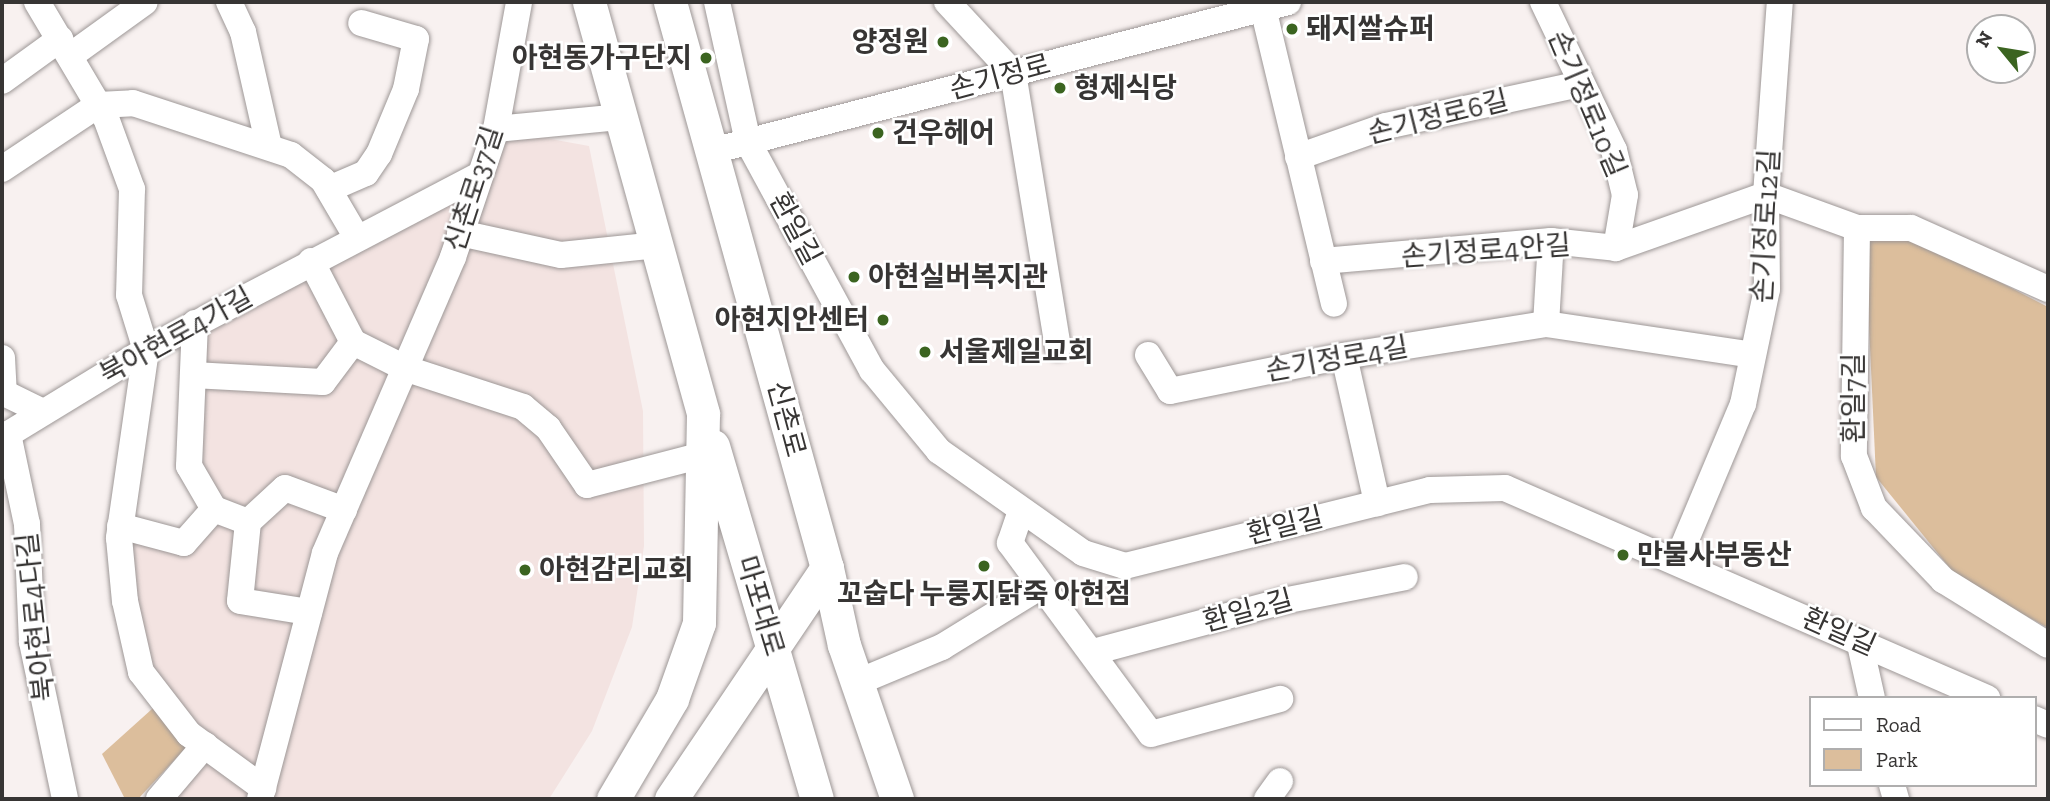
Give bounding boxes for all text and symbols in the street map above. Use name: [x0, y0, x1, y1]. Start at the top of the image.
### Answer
place label: 돼지쌀슈퍼: [1306, 12, 1435, 46]
north arrow: [1966, 14, 2036, 84]
marker: 돼지쌀슈퍼: [1284, 21, 1300, 37]
place label: 양정원: [852, 25, 929, 59]
street label: 손기정로10길: [1541, 26, 1633, 182]
text: N: [1971, 27, 1998, 51]
marker: 양정원: [935, 34, 951, 50]
place label: 아현동가구단지: [512, 41, 692, 75]
street label: 손기정로: [946, 47, 1054, 107]
marker: 아현동가구단지: [698, 50, 714, 66]
place label: 형제식당: [1074, 71, 1177, 105]
marker: 형제식당: [1052, 80, 1068, 96]
street label: 손기정로6길: [1364, 83, 1512, 151]
place label: 건우헤어: [892, 116, 995, 150]
street label: 신촌로37길: [438, 122, 510, 256]
marker: 건우헤어: [870, 125, 886, 141]
street label: 손기정로12길: [1745, 148, 1787, 304]
street label: 환일길: [762, 187, 828, 271]
street label: 손기정로4안길: [1400, 228, 1572, 274]
place label: 아현실버복지관: [868, 260, 1048, 294]
marker: 아현실버복지관: [846, 269, 862, 285]
street label: 북아현로4가길: [94, 280, 258, 392]
place label: 아현지안센터: [714, 303, 869, 337]
marker: 아현지안센터: [875, 312, 891, 328]
street label: 손기정로4길: [1263, 330, 1411, 388]
place label: 서울제일교회: [939, 335, 1094, 369]
marker: 서울제일교회: [917, 344, 933, 360]
street label: 환일7길: [1837, 353, 1871, 443]
street label: 신촌로: [760, 377, 812, 461]
street label: 환일길: [1243, 500, 1327, 552]
street label: 북아현로4다길: [10, 531, 62, 703]
place label: 만물사부동산: [1637, 538, 1792, 572]
marker: 만물사부동산: [1615, 547, 1631, 563]
street label: 마포대로: [729, 552, 791, 660]
place label: 아현감리교회: [539, 553, 694, 587]
marker: 꼬숩다 누룽지닭죽 아현점: [976, 558, 992, 574]
marker: 아현감리교회: [517, 562, 533, 578]
place label: 꼬숩다 누룽지닭죽 아현점: [837, 577, 1131, 611]
street label: 환일2길: [1199, 583, 1297, 639]
street label: 환일길: [1797, 601, 1881, 663]
legend: [1808, 696, 2036, 787]
text: Road: [1876, 712, 1921, 737]
text: Park: [1876, 747, 1918, 772]

